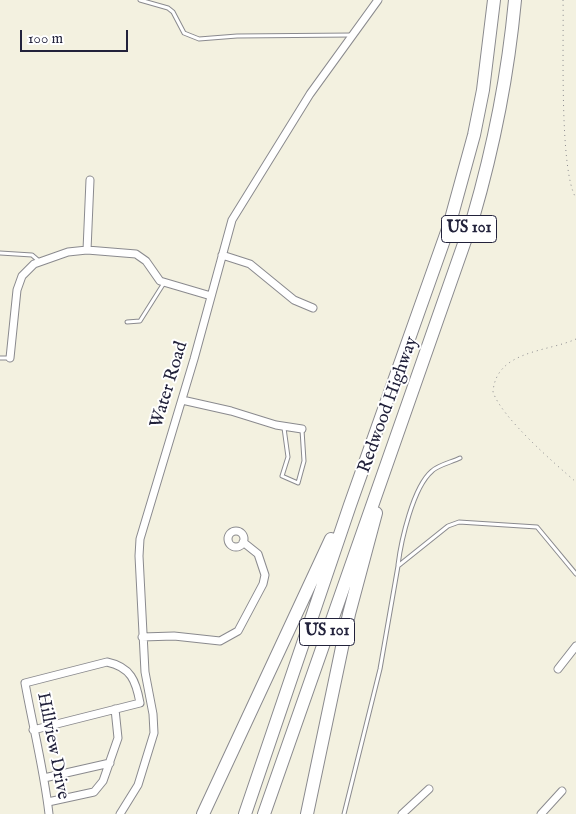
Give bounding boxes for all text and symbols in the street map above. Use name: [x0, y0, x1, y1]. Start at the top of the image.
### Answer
scale bar: [22, 20, 130, 52]
text: 100 m: [28, 29, 63, 48]
road number: US 101: [442, 215, 496, 242]
street label: Redwood Highway: [354, 334, 424, 476]
street label: Water Road: [147, 339, 193, 431]
road number: US 101: [300, 618, 354, 646]
street label: Hillview Drive: [31, 691, 73, 801]

